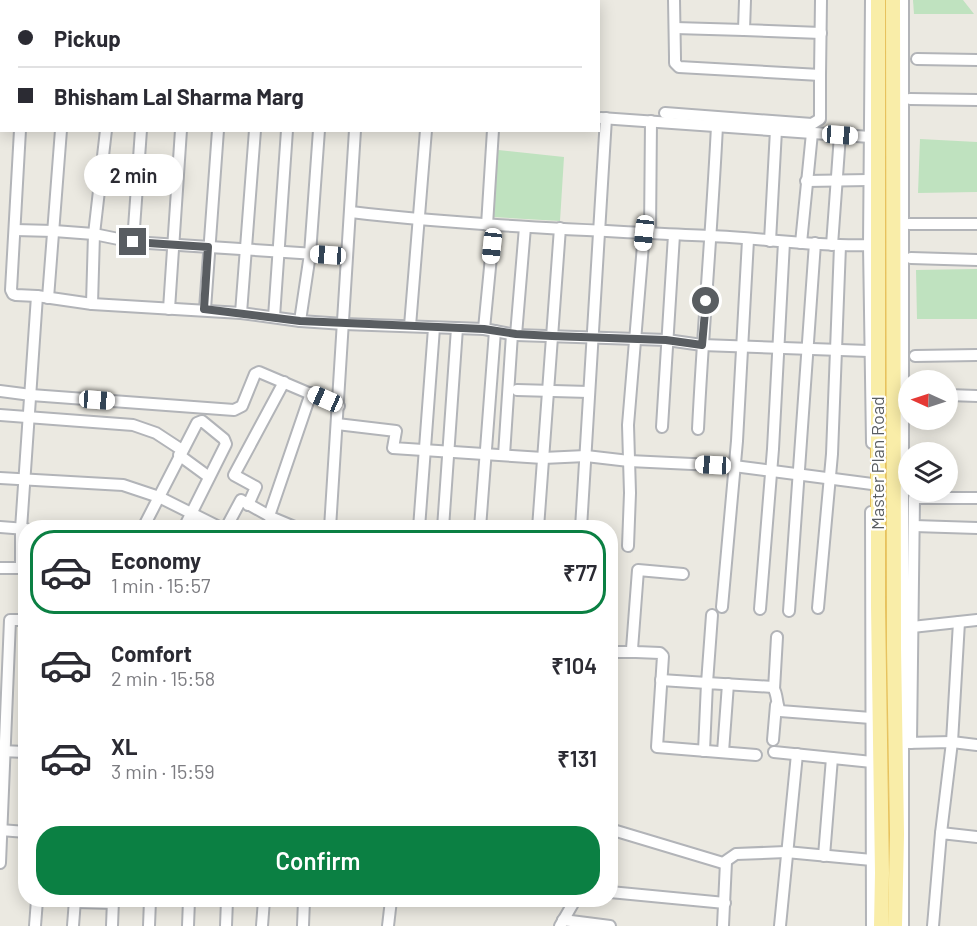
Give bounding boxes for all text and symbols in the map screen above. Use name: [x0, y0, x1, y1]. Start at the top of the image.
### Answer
text: Pickup: [54, 25, 121, 51]
text: Bhisham Lal Sharma Marg: [54, 83, 304, 109]
car: [821, 125, 859, 145]
callout: 2 min: [84, 155, 182, 197]
text: 2 min: [110, 163, 157, 187]
car: [633, 214, 655, 252]
car: [481, 227, 503, 265]
route end: [119, 228, 146, 255]
car: [309, 245, 347, 265]
route start: [692, 287, 719, 314]
north arrow: [898, 370, 958, 430]
map controls: [898, 370, 958, 502]
car: [305, 383, 345, 415]
car: [78, 390, 116, 410]
street label: Master Plan Road: [866, 396, 888, 530]
button: layers: [898, 442, 958, 502]
car: [695, 455, 731, 475]
icon: car: [39, 545, 93, 599]
text: Economy: [111, 547, 201, 573]
text: ₹77: [563, 559, 597, 585]
text: 1 min · 15:57: [111, 573, 210, 597]
icon: car: [39, 638, 93, 692]
text: Comfort: [111, 640, 192, 666]
text: ₹104: [551, 652, 597, 678]
text: 2 min · 15:58: [111, 666, 215, 690]
icon: car: [39, 731, 93, 785]
text: XL: [111, 733, 137, 759]
text: ₹131: [557, 745, 597, 771]
text: 3 min · 15:59: [111, 759, 215, 783]
button: Confirm: [36, 826, 600, 895]

